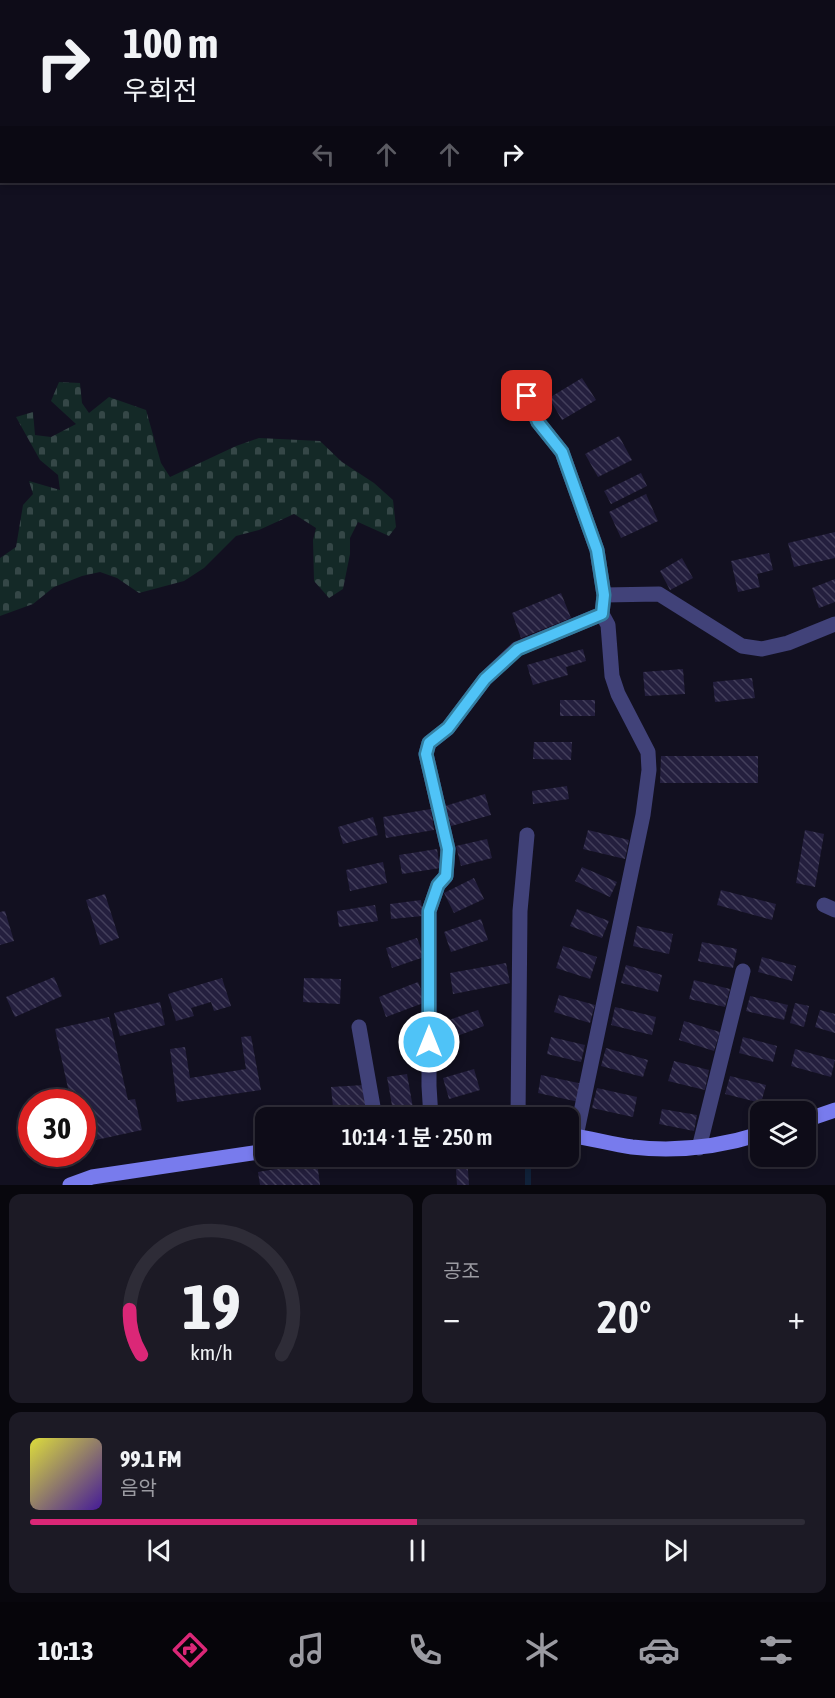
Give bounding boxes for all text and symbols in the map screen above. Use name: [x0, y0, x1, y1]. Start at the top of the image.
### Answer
text: 100 m: [123, 19, 218, 67]
icon: right: [24, 24, 102, 102]
text: 우회전: [123, 75, 198, 106]
icon: left: [307, 138, 340, 171]
icon: ahead: [370, 138, 403, 171]
icon: ahead: [433, 138, 466, 171]
icon: right: [496, 138, 529, 171]
pin: [501, 370, 552, 421]
icon: arrive: [510, 379, 543, 412]
position arrow: [397, 1010, 461, 1074]
speed limit sign: 30: [18, 1089, 96, 1167]
map controls: [750, 1101, 816, 1167]
button: layers: [750, 1101, 816, 1167]
text: 10:14 · 1 분 · 250 m: [342, 1124, 492, 1150]
text: 공조: [443, 1259, 480, 1282]
text: 19: [182, 1271, 240, 1342]
text: 20°: [597, 1291, 651, 1343]
text: −: [443, 1298, 460, 1336]
text: +: [788, 1298, 805, 1336]
text: km/h: [190, 1341, 232, 1366]
text: 99.1 FM: [120, 1446, 182, 1472]
text: 음악: [120, 1476, 157, 1499]
icon: previous: [143, 1534, 176, 1567]
icon: pause: [401, 1534, 434, 1567]
icon: next: [659, 1534, 692, 1567]
icon: directions: [169, 1629, 211, 1671]
icon: music: [286, 1629, 328, 1671]
icon: phone: [404, 1629, 446, 1671]
icon: climate: [521, 1629, 563, 1671]
icon: car: [638, 1629, 680, 1671]
icon: filters: [755, 1629, 797, 1671]
text: 10:13: [38, 1635, 94, 1666]

